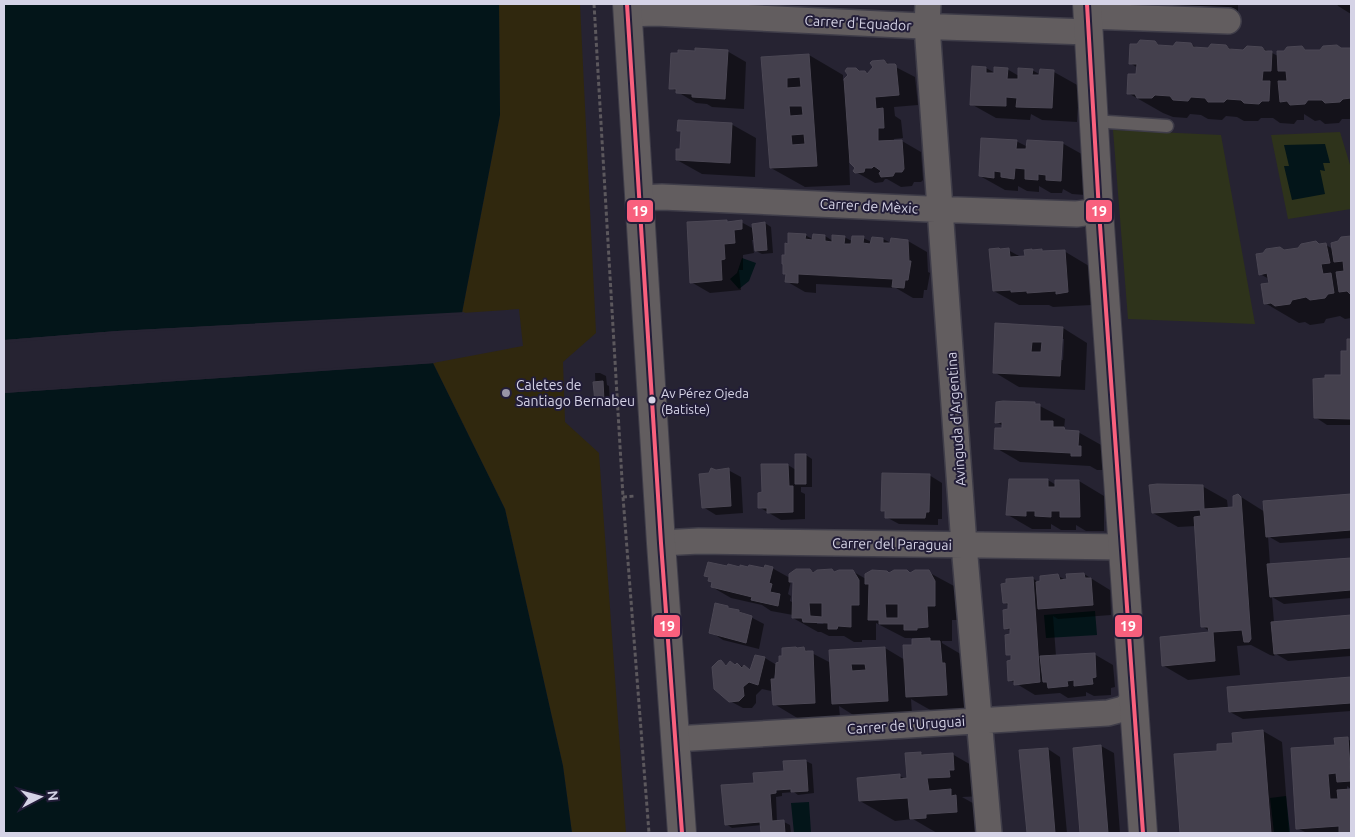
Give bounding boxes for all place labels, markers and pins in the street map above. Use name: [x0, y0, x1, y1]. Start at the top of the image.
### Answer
place label: Caletes de Santiago Bernabeu: [516, 377, 635, 409]
place label: Av Pérez Ojeda (Batiste): [661, 386, 749, 417]
marker: Caletes de Santiago Bernabeu: [500, 387, 512, 399]
marker: Av Pérez Ojeda (Batiste): [647, 395, 657, 405]

